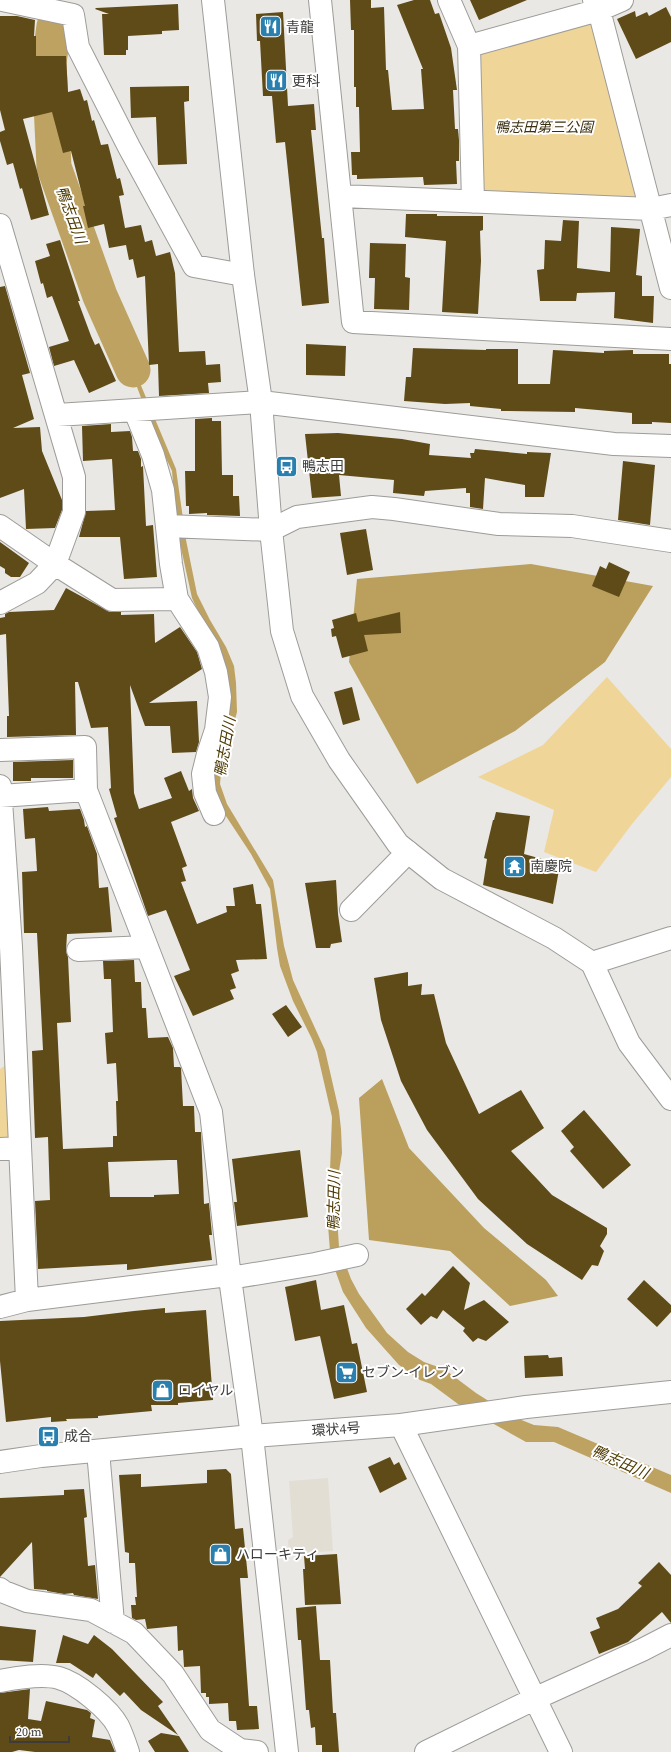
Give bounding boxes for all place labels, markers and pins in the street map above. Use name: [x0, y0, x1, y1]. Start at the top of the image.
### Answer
restaurant icon: 青龍: [258, 14, 284, 40]
place label: 青龍: [286, 17, 314, 37]
restaurant icon: 更科: [264, 68, 290, 94]
place label: 更科: [292, 71, 320, 91]
bus stop icon: 鴨志田: [273, 453, 299, 479]
place label: 鴨志田: [302, 456, 344, 476]
temple icon: 南慶院: [501, 853, 527, 879]
place label: 南慶院: [530, 856, 572, 876]
supermarket icon: セブン-イレブン: [333, 1359, 359, 1385]
place label: セブン-イレブン: [362, 1362, 464, 1382]
shop icon: ロイヤル: [150, 1377, 176, 1403]
place label: ロイヤル: [178, 1380, 234, 1400]
bus stop icon: 成合: [36, 1423, 62, 1449]
place label: 成合: [64, 1426, 92, 1446]
shop icon: ハローキティ: [208, 1541, 234, 1567]
place label: ハローキティ: [236, 1544, 319, 1564]

